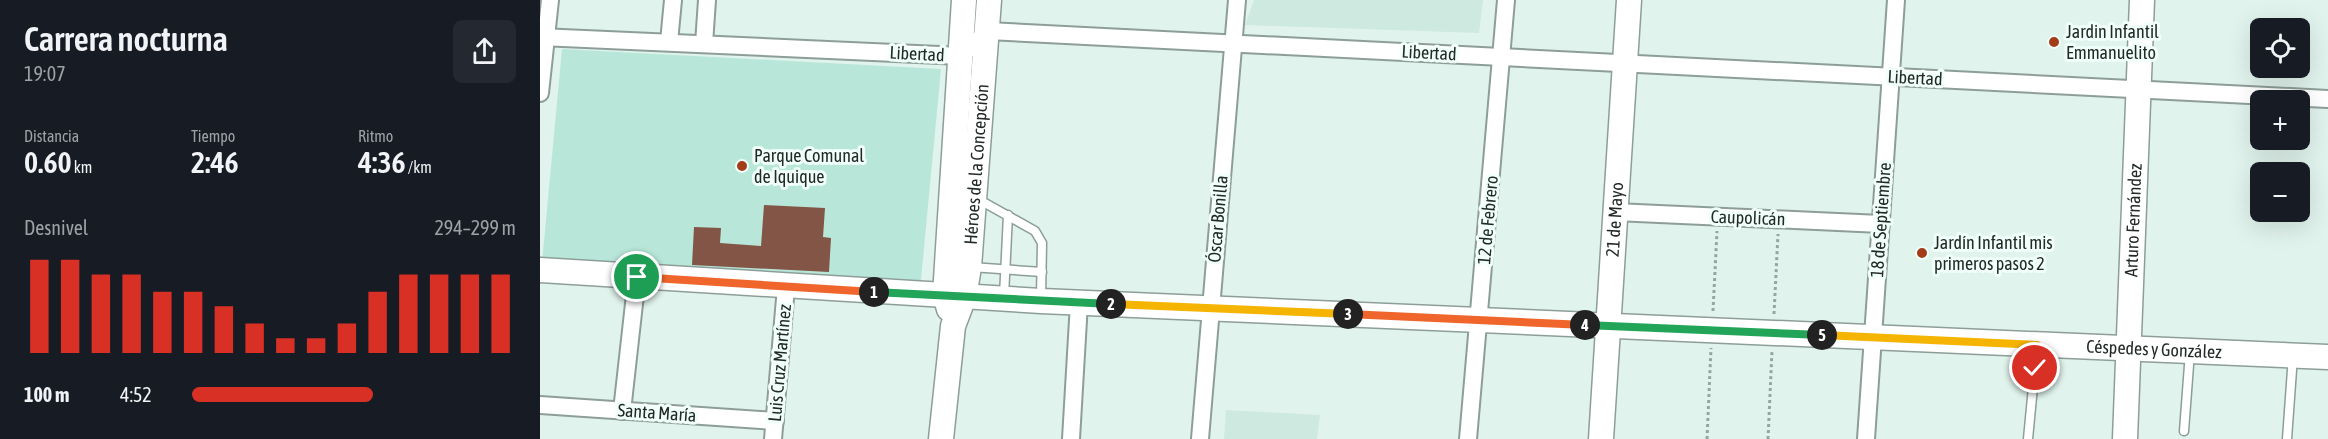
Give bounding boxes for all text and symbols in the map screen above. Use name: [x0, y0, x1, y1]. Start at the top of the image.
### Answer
map controls: [2250, 18, 2310, 222]
button: locate: [2250, 18, 2310, 78]
text: Carrera nocturna: [24, 20, 228, 58]
button: share: [453, 20, 516, 83]
place label: Jardin Infantil Emmanuelito: [2066, 21, 2159, 63]
marker: Jardin Infantil Emmanuelito: [2047, 35, 2061, 49]
street label: Libertad: [1401, 41, 1457, 64]
street label: Libertad: [889, 42, 945, 65]
text: 19:07: [24, 62, 66, 85]
street label: Libertad: [1887, 66, 1943, 89]
street label: Héroes de la Concepción: [960, 83, 993, 245]
button: +: [2250, 90, 2310, 150]
text: Distancia: [24, 127, 79, 145]
text: Tiempo: [191, 127, 235, 145]
text: Ritmo: [358, 127, 393, 145]
text: 0.60: [24, 145, 72, 179]
text: 2:46: [191, 145, 239, 179]
text: 4:36: [358, 145, 406, 179]
place label: Parque Comunal de Iquique: [754, 145, 864, 187]
text: km: [72, 158, 92, 176]
text: /km: [406, 158, 432, 176]
marker: Parque Comunal de Iquique: [735, 159, 749, 173]
street label: 18 de Septiembre: [1866, 162, 1895, 278]
street label: Arturo Fernández: [2120, 162, 2146, 277]
button: −: [2250, 162, 2310, 222]
street label: Óscar Bonilla: [1203, 174, 1232, 263]
street label: 12 de Febrero: [1473, 175, 1502, 265]
street label: 21 de Mayo: [1602, 181, 1627, 257]
street label: Caupolicán: [1710, 206, 1786, 229]
text: Desnivel: [24, 216, 88, 239]
text: 294–299 m: [434, 216, 516, 239]
place label: Jardín Infantil mis primeros pasos 2: [1934, 232, 2053, 274]
marker: Jardín Infantil mis primeros pasos 2: [1915, 246, 1929, 260]
pin: [611, 251, 662, 302]
icon: arrive: [620, 260, 653, 293]
pin: 1: [859, 277, 889, 307]
text: 1: [870, 283, 878, 301]
pin: 2: [1096, 289, 1126, 319]
text: 2: [1107, 295, 1115, 313]
pin: 3: [1333, 299, 1363, 329]
street label: Luis Cruz Martínez: [764, 303, 795, 423]
text: 3: [1344, 305, 1352, 323]
pin: 4: [1570, 310, 1600, 340]
text: 4: [1581, 316, 1589, 334]
pin: 5: [1807, 320, 1837, 350]
text: 5: [1818, 326, 1826, 344]
street label: Céspedes y González: [2086, 335, 2223, 362]
pin: [2009, 342, 2060, 393]
icon: check: [2018, 351, 2051, 384]
text: 100 m: [24, 383, 69, 406]
text: 4:52: [120, 383, 152, 406]
street label: Santa María: [617, 399, 697, 426]

